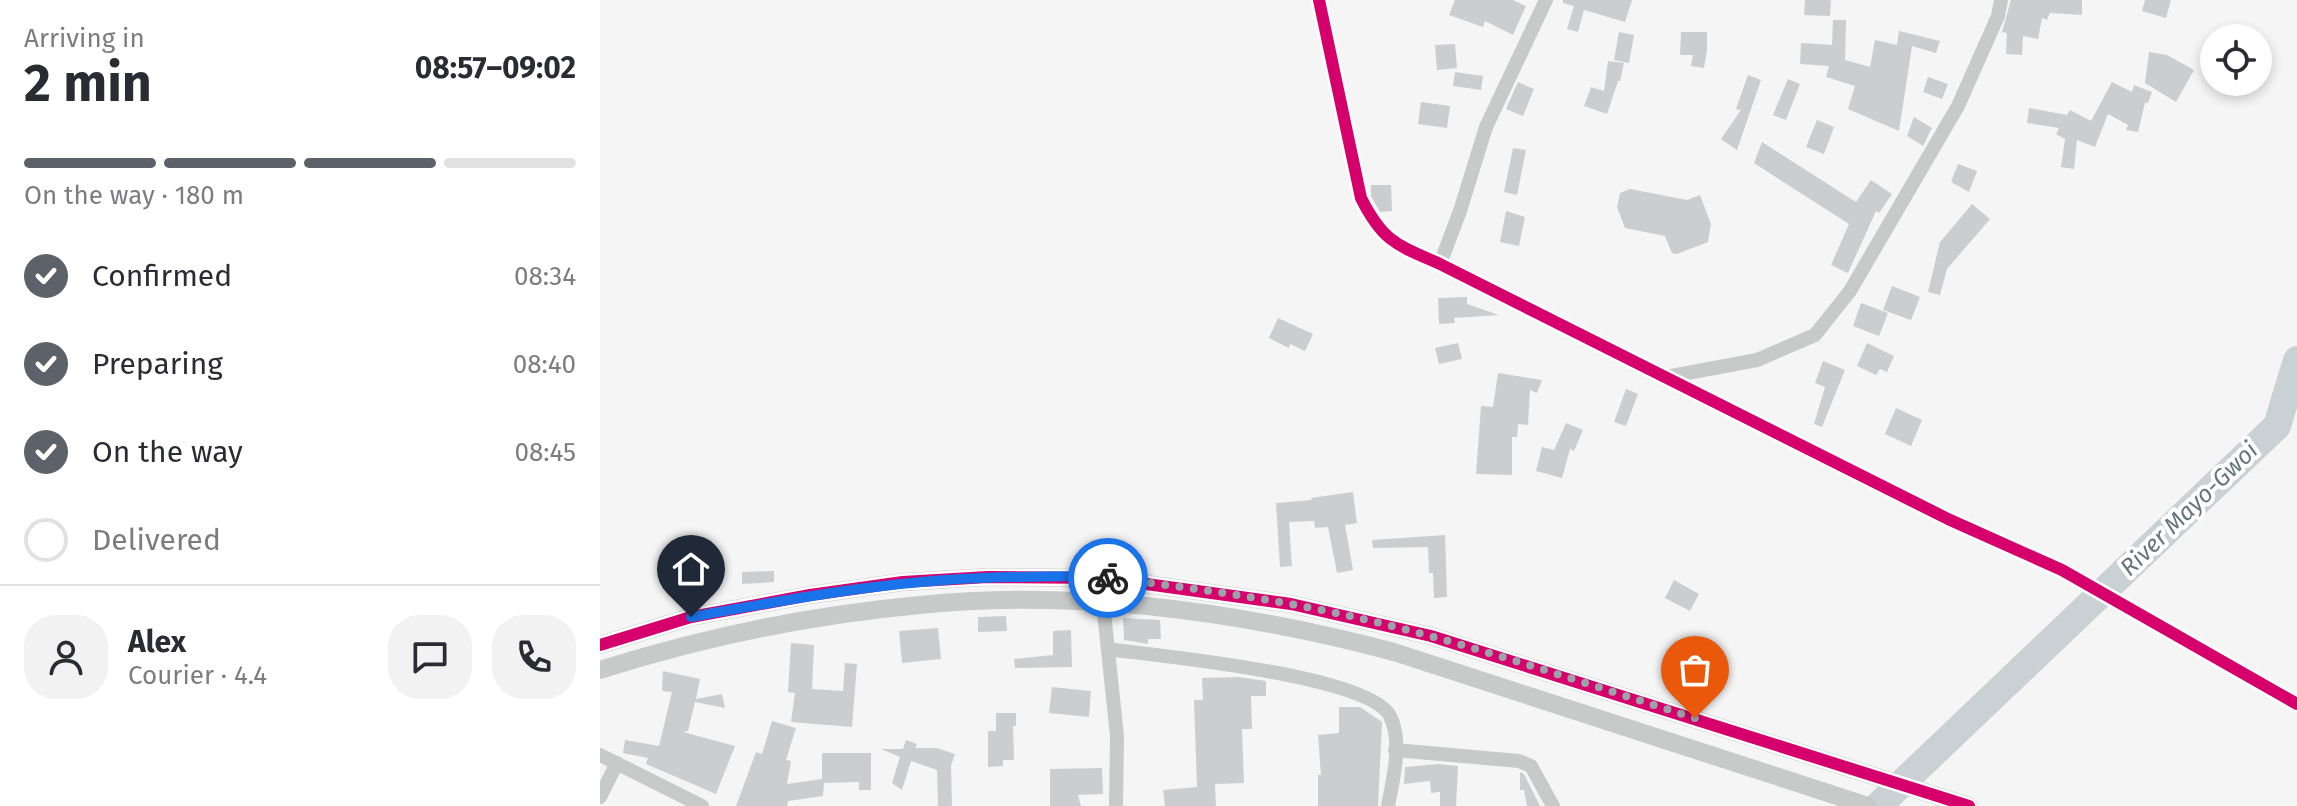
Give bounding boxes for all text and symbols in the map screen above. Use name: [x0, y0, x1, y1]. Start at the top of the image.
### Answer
text: Arriving in: [24, 23, 145, 54]
map controls: [2200, 24, 2272, 96]
button: locate: [2200, 24, 2272, 96]
text: 08:57–09:02: [415, 50, 576, 86]
text: 2 min: [24, 52, 152, 115]
text: On the way · 180 m: [24, 180, 244, 211]
icon: check: [24, 254, 68, 298]
text: Confirmed: [92, 258, 232, 294]
text: 08:34: [514, 261, 576, 292]
icon: check: [24, 342, 68, 386]
text: Preparing: [92, 346, 223, 382]
text: 08:40: [513, 349, 576, 380]
icon: check: [24, 430, 68, 474]
text: On the way: [92, 434, 243, 470]
water label: River Mayo-Gwoi: [2115, 436, 2264, 582]
text: 08:45: [514, 437, 576, 468]
text: Delivered: [92, 522, 221, 558]
pin: [657, 535, 725, 617]
courier: [1068, 538, 1148, 618]
icon: home: [669, 547, 713, 591]
icon: bike: [1086, 556, 1130, 600]
button: person: [24, 615, 108, 699]
button: chat: [388, 615, 472, 699]
button: phone: [492, 615, 576, 699]
text: Alex: [128, 624, 186, 660]
pin: [1661, 636, 1729, 718]
icon: bag: [1673, 648, 1717, 692]
text: Courier · 4.4: [128, 660, 267, 691]

